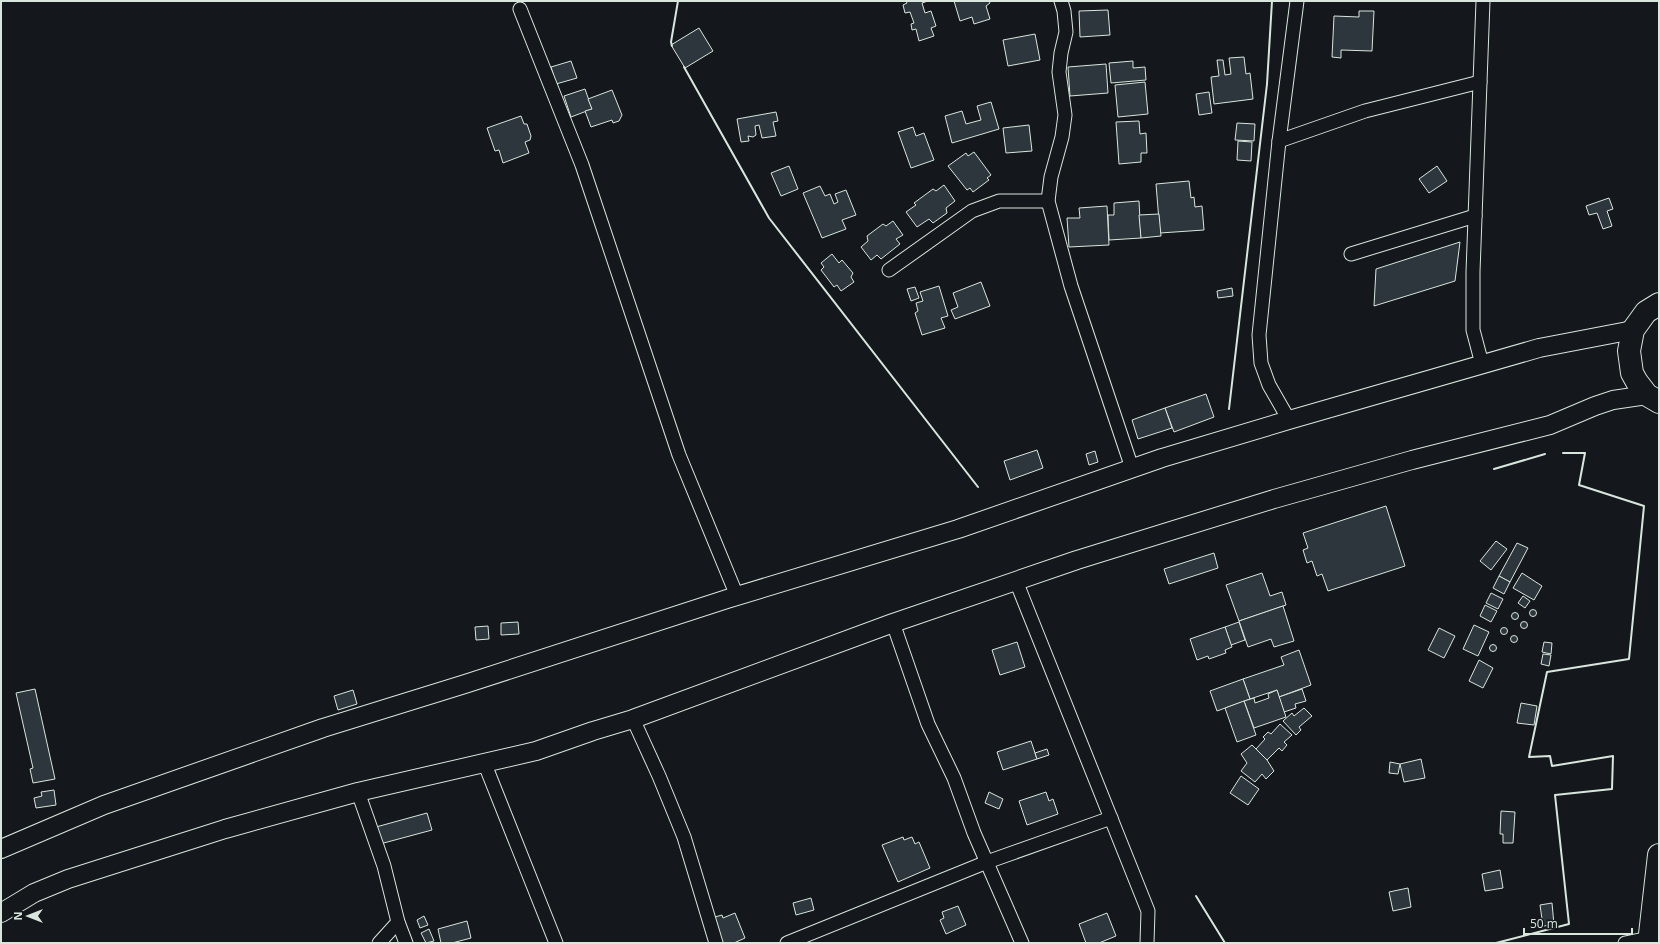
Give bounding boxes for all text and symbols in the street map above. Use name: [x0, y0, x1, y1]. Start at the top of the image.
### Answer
north arrow: [8, 896, 48, 936]
scale bar: [1524, 910, 1632, 936]
text: N: [10, 912, 25, 920]
text: 50 m: [1530, 915, 1558, 932]

